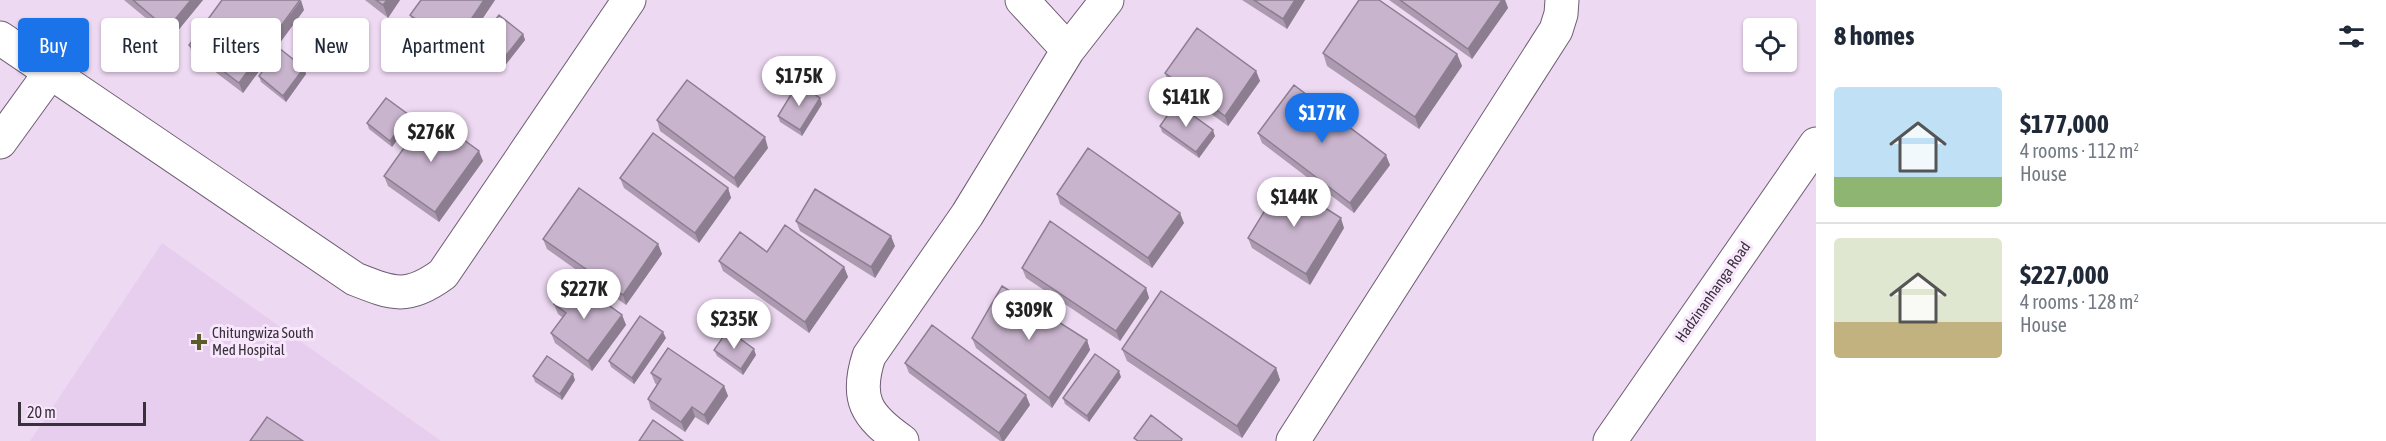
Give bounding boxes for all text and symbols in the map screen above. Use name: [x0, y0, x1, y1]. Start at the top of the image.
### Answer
chip: Buy: [18, 18, 89, 72]
chip: Rent: [101, 18, 179, 72]
chip: Filters: [191, 18, 281, 72]
chip: New: [293, 18, 369, 72]
chip: Apartment: [381, 18, 506, 72]
map controls: [1743, 18, 1797, 72]
button: locate: [1743, 18, 1797, 72]
icon: filters: [2335, 20, 2368, 53]
text: 8 homes: [1834, 21, 1914, 51]
pin: $175K: [757, 56, 841, 107]
text: $175K: [776, 64, 822, 87]
pin: $141K: [1144, 77, 1228, 128]
text: $141K: [1163, 85, 1209, 108]
pin: $177K: [1280, 93, 1364, 144]
text: $177K: [1299, 101, 1345, 124]
text: $177,000: [2020, 109, 2109, 139]
icon: home: [1882, 111, 1954, 183]
pin: $276K: [389, 112, 473, 163]
text: $276K: [408, 120, 454, 143]
text: 4 rooms · 112 m²: [2020, 139, 2139, 162]
text: House: [2020, 162, 2067, 185]
pin: $144K: [1252, 177, 1336, 228]
text: $144K: [1271, 185, 1317, 208]
street label: Hadzinanhanga Road: [1672, 238, 1754, 345]
text: $227,000: [2020, 260, 2109, 290]
icon: home: [1882, 262, 1954, 334]
pin: $227K: [542, 269, 626, 320]
text: $227K: [561, 277, 607, 300]
pin: $309K: [987, 290, 1071, 341]
text: 4 rooms · 128 m²: [2020, 290, 2139, 313]
text: $309K: [1006, 298, 1052, 321]
pin: $235K: [692, 299, 776, 350]
text: $235K: [711, 307, 757, 330]
text: House: [2020, 313, 2067, 336]
place label: Chitungwiza South Med Hospital: [212, 324, 314, 358]
marker: Chitungwiza South Med Hospital: [190, 333, 208, 351]
scale bar: [18, 399, 146, 426]
text: 20 m: [27, 403, 56, 421]

